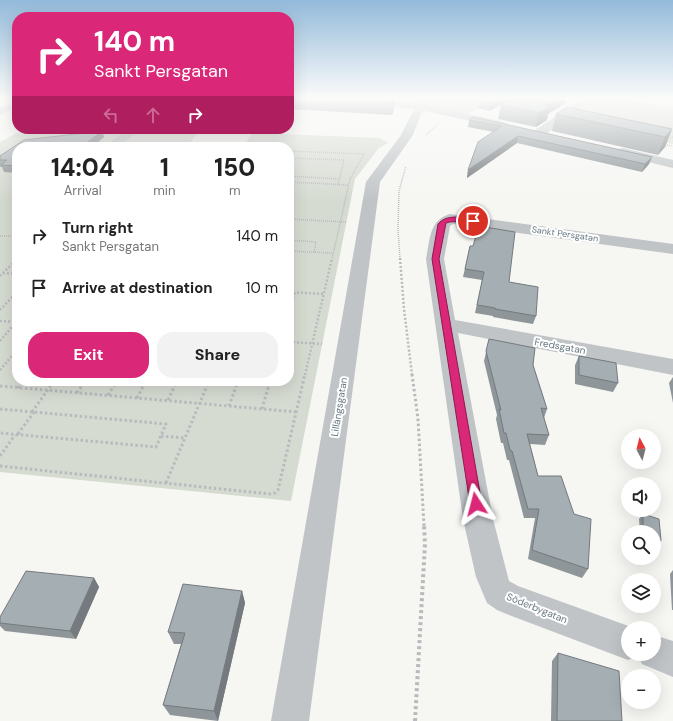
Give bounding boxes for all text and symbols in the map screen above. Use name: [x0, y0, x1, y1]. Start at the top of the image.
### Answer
text: 140 m: [94, 23, 175, 60]
icon: right: [28, 28, 80, 80]
text: Sankt Persgatan: [94, 59, 228, 83]
icon: left: [100, 104, 122, 126]
icon: ahead: [142, 104, 164, 126]
icon: right: [184, 104, 206, 126]
text: 14:04: [51, 152, 114, 183]
text: 1: [160, 152, 169, 183]
text: 150: [214, 152, 255, 183]
text: Arrival: [64, 182, 102, 199]
text: min: [153, 182, 175, 199]
text: m: [229, 182, 241, 199]
pin: [456, 204, 490, 238]
icon: arrive: [462, 210, 484, 232]
text: Turn right: [62, 218, 133, 238]
street label: Sankt Persgatan: [531, 223, 599, 245]
icon: right: [28, 225, 50, 247]
text: 140 m: [237, 226, 278, 246]
text: Sankt Persgatan: [62, 238, 159, 255]
icon: arrive: [28, 277, 50, 299]
text: Arrive at destination: [62, 278, 213, 298]
text: 10 m: [246, 278, 278, 298]
button: Exit: [28, 332, 149, 378]
button: Share: [157, 332, 278, 378]
street label: Fredsgatan: [533, 335, 587, 357]
street label: Lillängsgatan: [328, 376, 350, 438]
north arrow: [621, 429, 661, 469]
map controls: [621, 429, 661, 709]
button: sound: [621, 477, 661, 517]
position arrow: [455, 483, 497, 525]
button: search: [621, 525, 661, 565]
button: layers: [621, 573, 661, 613]
street label: Söderbygatan: [505, 590, 570, 626]
button: +: [621, 621, 661, 661]
button: −: [621, 669, 661, 709]

